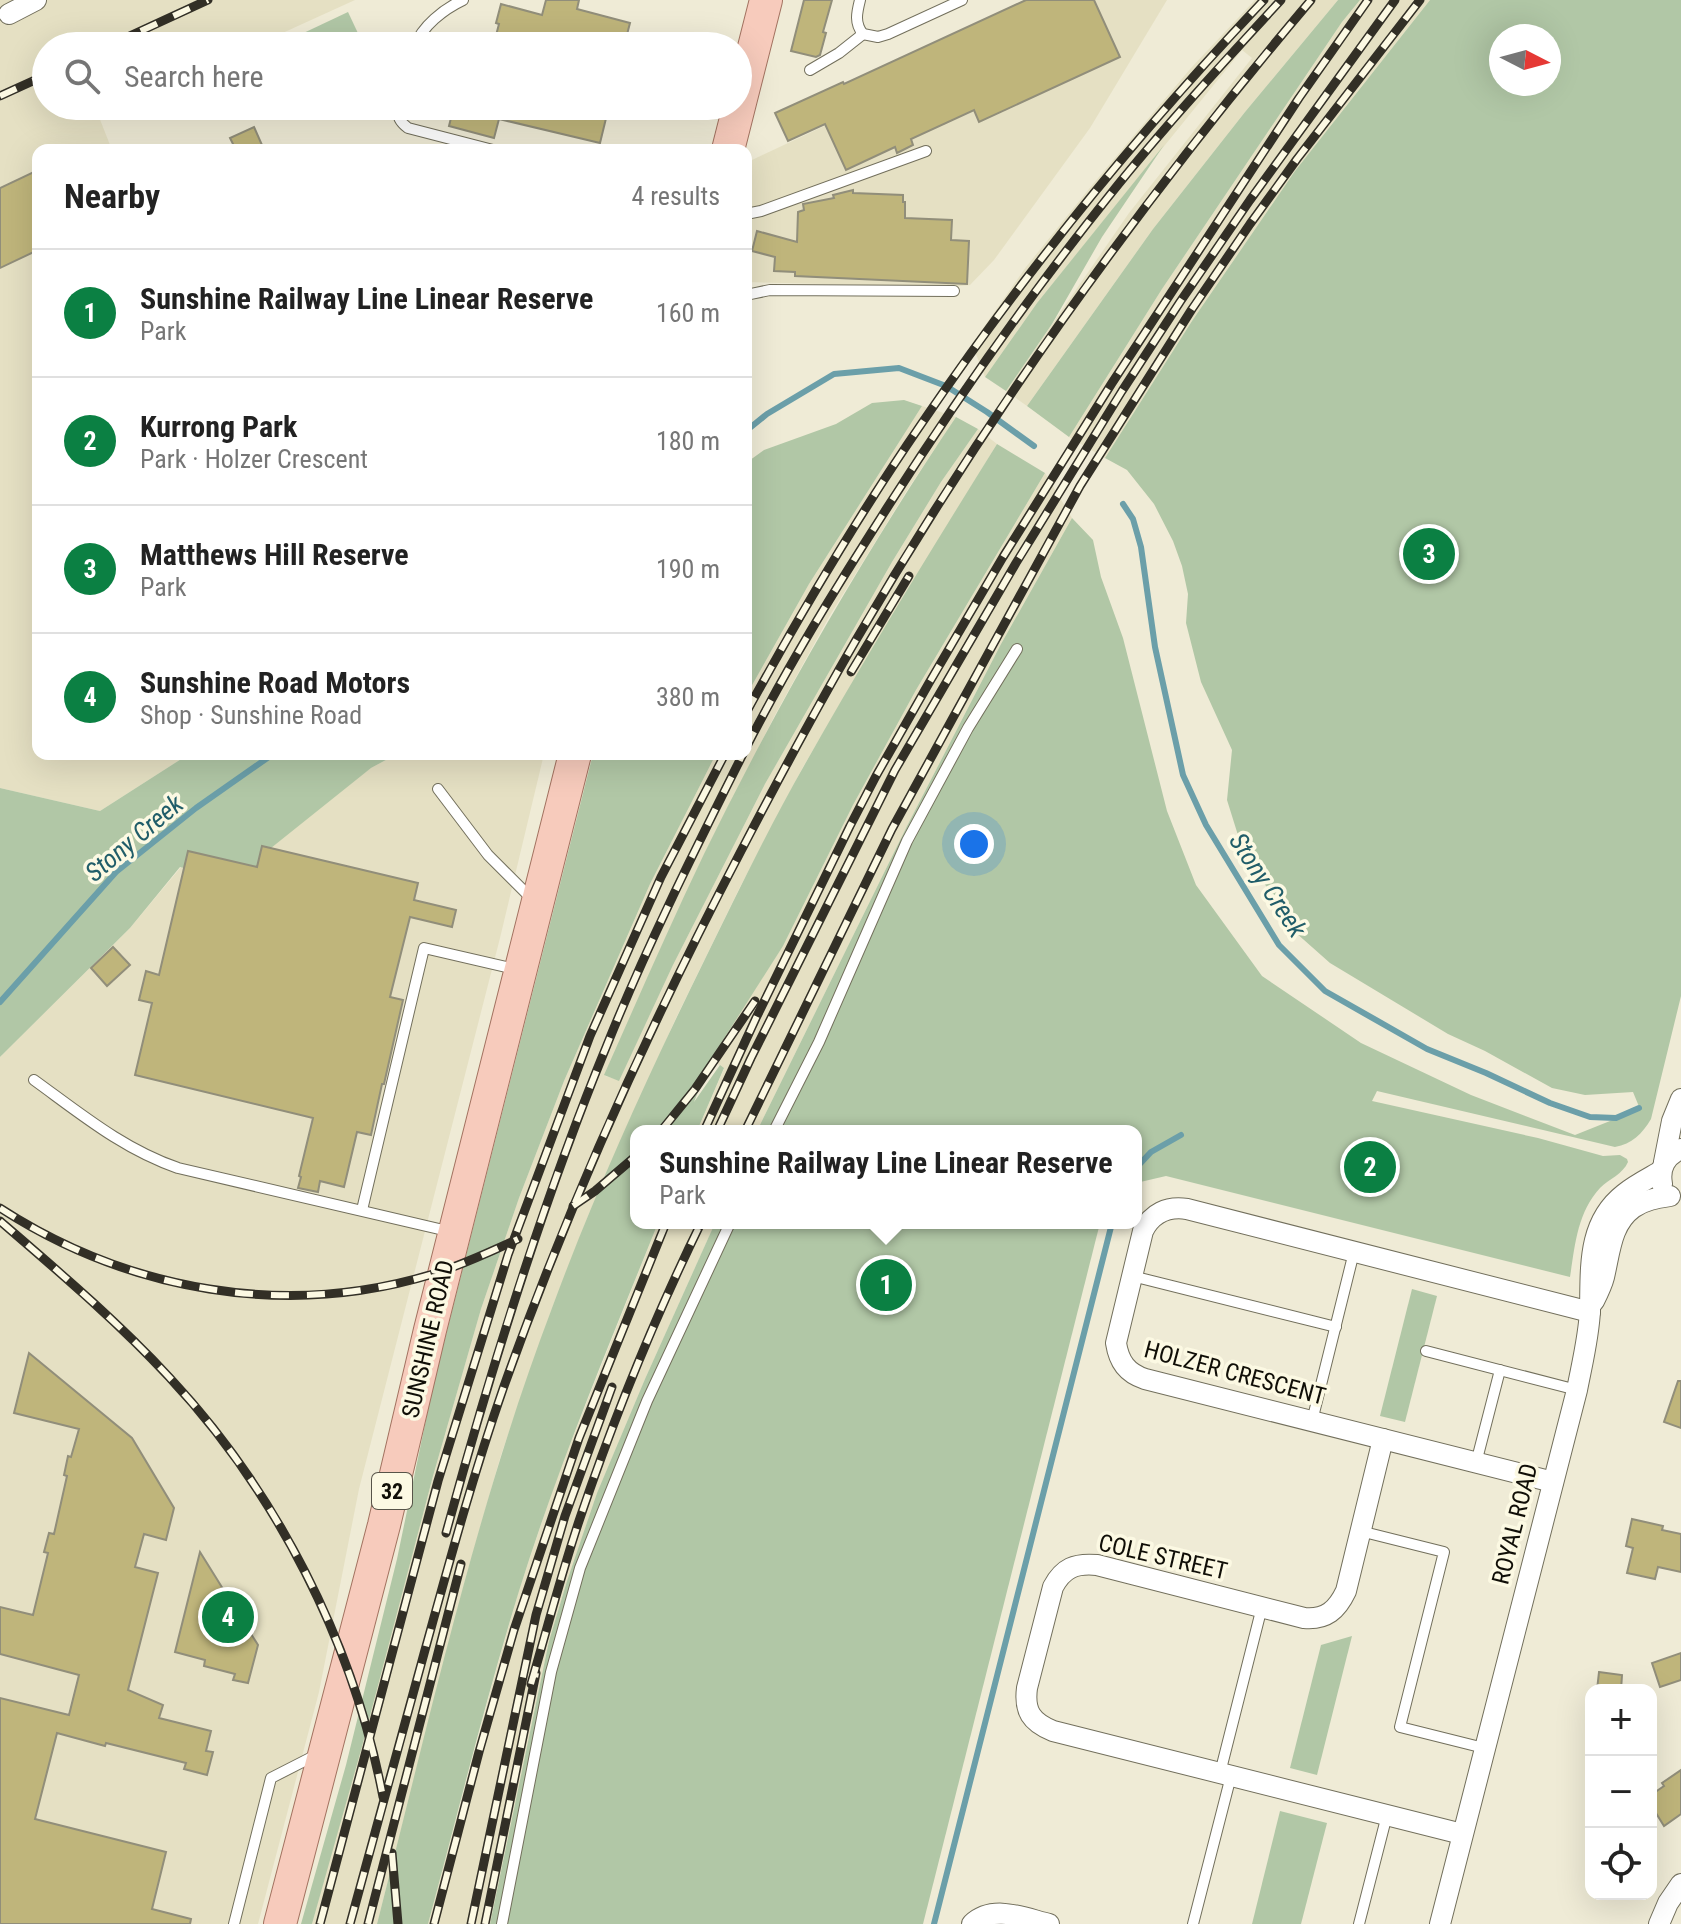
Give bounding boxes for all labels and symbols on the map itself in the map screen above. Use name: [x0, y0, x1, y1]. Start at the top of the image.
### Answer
north arrow: [1489, 24, 1561, 96]
pin: 3: [1403, 524, 1455, 584]
water label: Stony Creek: [79, 788, 189, 888]
your location: [954, 824, 994, 864]
water label: Stony Creek: [1223, 827, 1313, 943]
pin: 2: [1344, 1137, 1396, 1197]
pin: 1: [860, 1255, 912, 1315]
street label: SUNSHINE ROAD: [396, 1257, 460, 1421]
street label: HOLZER CRESCENT: [1141, 1335, 1329, 1411]
street label: ROYAL ROAD: [1486, 1461, 1544, 1587]
road number: 32: [372, 1473, 412, 1509]
street label: COLE STREET: [1096, 1529, 1230, 1585]
pin: 4: [202, 1587, 254, 1647]

